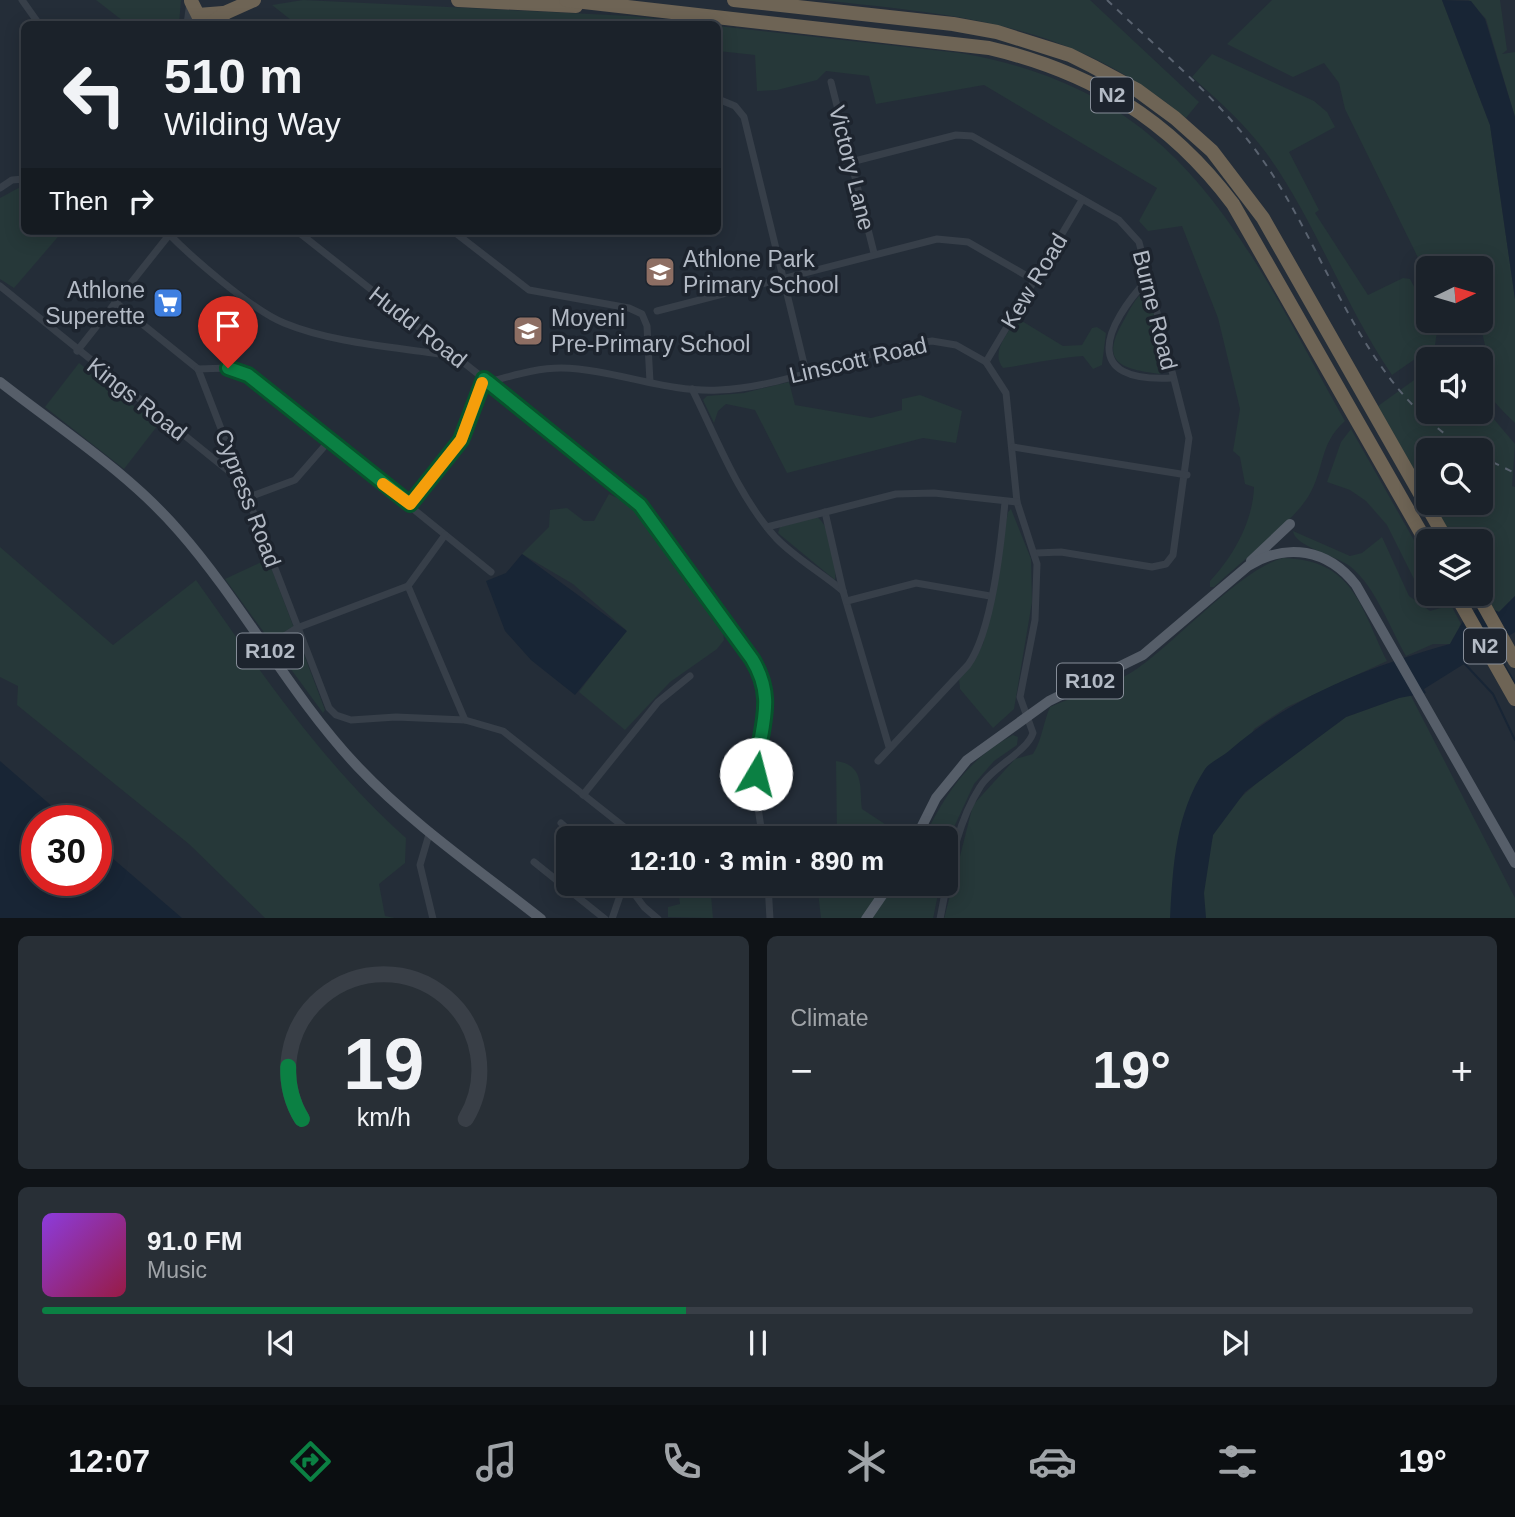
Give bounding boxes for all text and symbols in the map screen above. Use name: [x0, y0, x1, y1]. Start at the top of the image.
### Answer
icon: left: [49, 49, 140, 140]
text: 510 m: [164, 49, 303, 103]
road number: N2: [1091, 78, 1133, 112]
street label: Victory Lane: [824, 103, 880, 233]
text: Wilding Way: [164, 106, 341, 142]
icon: right: [122, 182, 160, 220]
text: Then: [49, 186, 108, 216]
street label: Kew Road: [996, 229, 1072, 333]
place label: Athlone Park Primary School: [683, 246, 839, 298]
street label: Burne Road: [1128, 247, 1182, 373]
school or university icon: Athlone Park Primary School: [643, 255, 677, 289]
north arrow: [1416, 256, 1493, 332]
map controls: [1416, 256, 1493, 606]
place label: Athlone Superette: [45, 277, 145, 329]
street label: Hudd Road: [364, 281, 472, 373]
supermarket icon: Athlone Superette: [151, 286, 185, 320]
pin: [198, 296, 258, 368]
place label: Moyeni Pre-Primary School: [551, 305, 750, 357]
icon: arrive: [209, 307, 247, 345]
school or university icon: Moyeni Pre-Primary School: [511, 314, 545, 348]
street label: Linscott Road: [787, 332, 929, 388]
button: sound: [1416, 347, 1493, 424]
street label: Kings Road: [82, 352, 192, 446]
street label: Cypress Road: [210, 425, 286, 571]
button: search: [1416, 438, 1493, 515]
button: layers: [1416, 529, 1493, 606]
road number: N2: [1464, 628, 1506, 664]
road number: R102: [237, 634, 303, 668]
road number: R102: [1057, 664, 1123, 698]
position arrow: [719, 737, 793, 811]
speed limit sign: 30: [21, 805, 112, 896]
text: 12:10 · 3 min · 890 m: [630, 846, 884, 876]
text: Climate: [791, 1005, 868, 1031]
text: 19: [343, 1023, 424, 1104]
text: 19°: [1092, 1041, 1171, 1099]
text: −: [791, 1050, 813, 1092]
text: +: [1451, 1050, 1473, 1092]
text: km/h: [356, 1102, 410, 1130]
text: 91.0 FM: [147, 1226, 242, 1256]
text: Music: [147, 1257, 207, 1283]
icon: previous: [262, 1324, 300, 1362]
icon: pause: [739, 1324, 777, 1362]
icon: next: [1216, 1324, 1254, 1362]
icon: directions: [286, 1437, 335, 1486]
icon: music: [472, 1437, 521, 1486]
icon: phone: [657, 1437, 706, 1486]
icon: climate: [842, 1437, 891, 1486]
icon: car: [1028, 1437, 1077, 1486]
icon: filters: [1213, 1437, 1262, 1486]
text: 12:07: [68, 1443, 150, 1479]
text: 19°: [1398, 1443, 1447, 1479]

